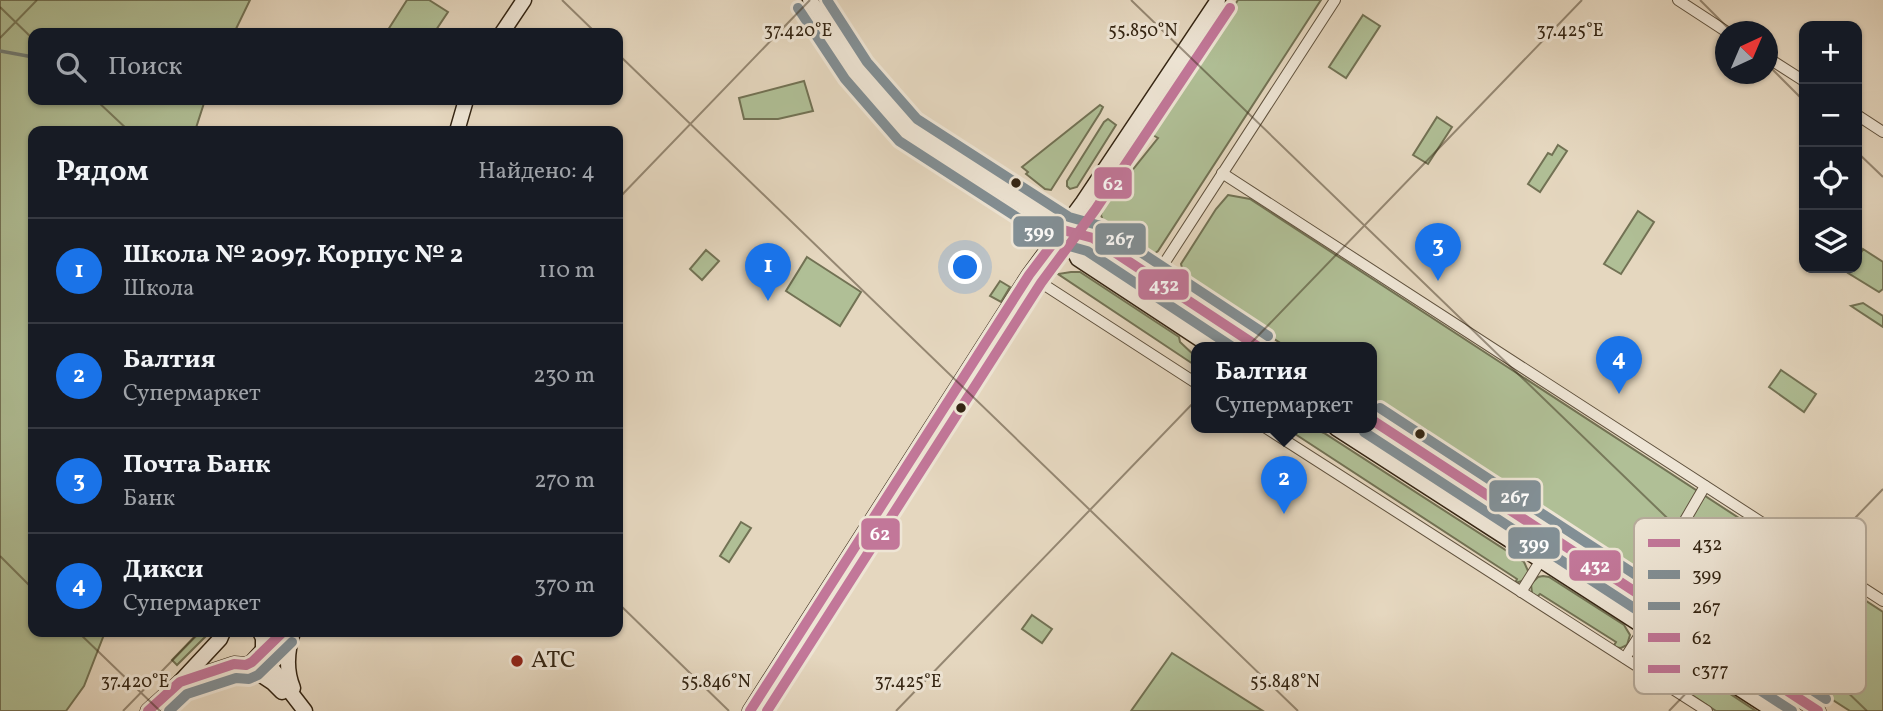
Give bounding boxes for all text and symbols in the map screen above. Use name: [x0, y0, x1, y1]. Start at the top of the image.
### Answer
text: 37.420°E: [764, 19, 833, 44]
text: 55.850°N: [1108, 19, 1178, 44]
text: 37.425°E: [1536, 19, 1604, 44]
north arrow: [1715, 21, 1778, 84]
map controls: [1799, 21, 1862, 273]
button: +: [1799, 21, 1862, 84]
search box: [28, 28, 623, 105]
icon: search: [52, 48, 90, 86]
text: Поиск: [108, 49, 182, 85]
button: −: [1799, 84, 1862, 147]
button: locate: [1799, 147, 1862, 210]
text: Рядом: [56, 151, 149, 193]
text: Найдено: 4: [478, 156, 595, 188]
line badge: 62: [1093, 166, 1133, 200]
text: 62: [1103, 172, 1123, 198]
unlabelled marker: [1009, 176, 1023, 190]
button: layers: [1799, 210, 1862, 273]
line badge: 399: [1012, 215, 1065, 248]
text: 399: [1024, 220, 1054, 246]
line badge: 267: [1094, 222, 1147, 256]
pin: 3: [1415, 223, 1461, 281]
text: 267: [1105, 227, 1135, 253]
text: Школа № 2097. Корпус № 2: [123, 237, 463, 273]
pin: 1: [745, 243, 791, 301]
your location: [948, 250, 982, 284]
text: 1: [74, 255, 84, 287]
text: 110 m: [538, 255, 595, 287]
line badge: 432: [1137, 268, 1190, 301]
text: Школа: [123, 273, 194, 305]
text: 432: [1149, 273, 1179, 299]
pin: 4: [1596, 336, 1642, 394]
text: Балтия: [123, 342, 215, 378]
popup: [1191, 342, 1377, 433]
text: Балтия: [1215, 354, 1308, 390]
text: 2: [73, 360, 85, 392]
text: 230 m: [533, 360, 595, 392]
text: Супермаркет: [123, 378, 261, 410]
text: Супермаркет: [1215, 390, 1353, 422]
unlabelled marker: [954, 401, 968, 415]
unlabelled marker: [1413, 427, 1427, 441]
text: Почта Банк: [123, 447, 270, 483]
pin: 2: [1261, 456, 1307, 514]
text: 3: [73, 465, 85, 497]
text: 270 m: [534, 465, 595, 497]
line badge: 267: [1488, 479, 1542, 513]
text: Банк: [123, 483, 175, 515]
text: 267: [1500, 485, 1530, 511]
line badge: 62: [860, 517, 901, 551]
legend: [1634, 518, 1866, 694]
text: 62: [870, 522, 890, 548]
line badge: 399: [1507, 526, 1561, 560]
text: 399: [1519, 532, 1549, 558]
text: 432: [1692, 532, 1723, 558]
line badge: 432: [1568, 549, 1622, 582]
text: Дикси: [123, 552, 203, 588]
text: 432: [1580, 554, 1610, 580]
text: 399: [1692, 563, 1721, 589]
text: 4: [72, 570, 86, 602]
text: 370 m: [534, 570, 595, 602]
text: Супермаркет: [123, 588, 261, 620]
text: 267: [1692, 595, 1721, 621]
text: 62: [1692, 626, 1712, 652]
place label: АТС: [531, 644, 576, 678]
marker: АТС: [509, 653, 525, 669]
text: с377: [1692, 658, 1729, 684]
text: 37.420°E: [101, 670, 170, 695]
text: 55.846°N: [681, 670, 751, 695]
text: 37.425°E: [874, 670, 942, 695]
text: 55.848°N: [1250, 670, 1320, 695]

